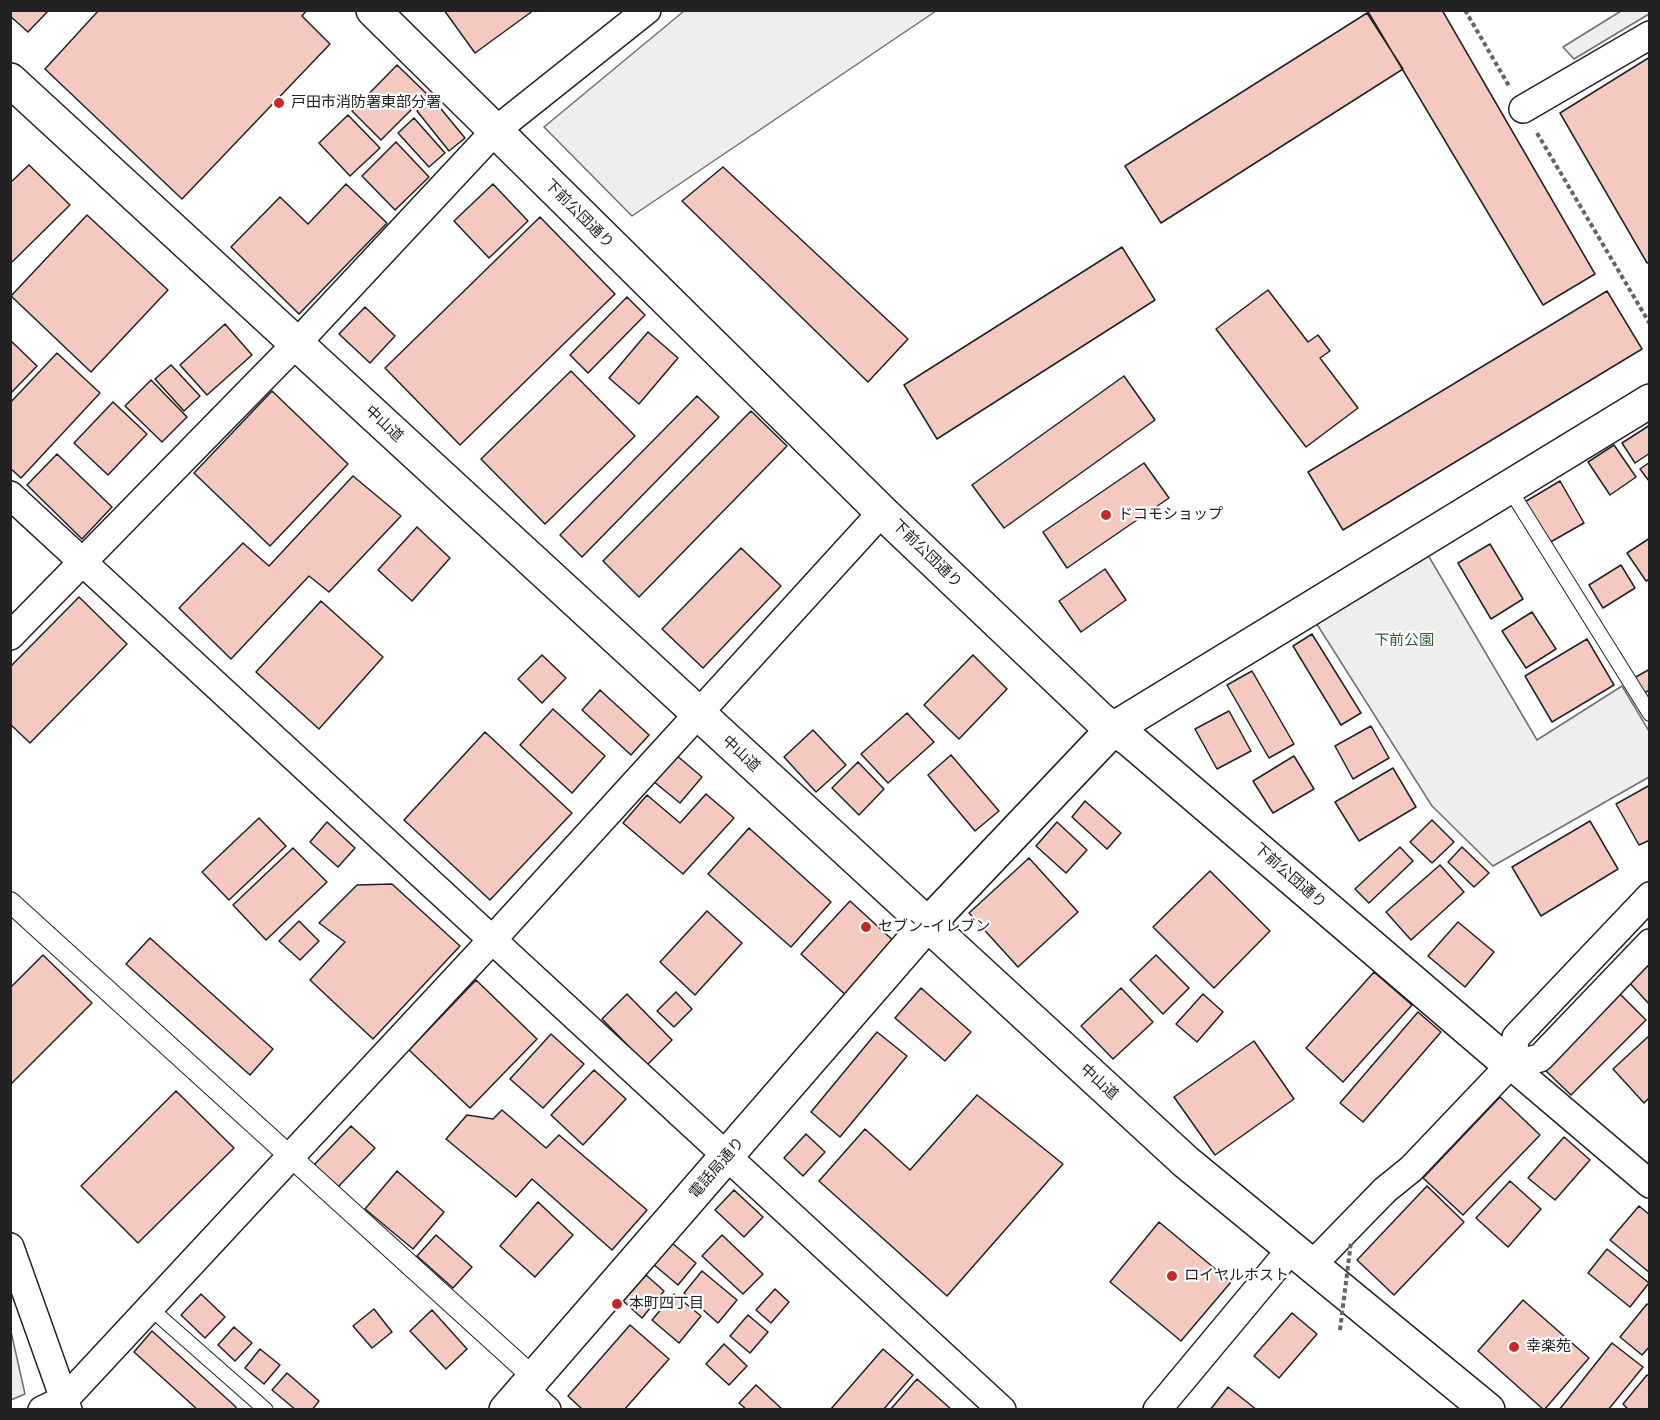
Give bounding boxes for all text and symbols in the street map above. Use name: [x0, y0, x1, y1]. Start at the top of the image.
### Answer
place label: 戸田市消防署東部分署: [291, 94, 441, 112]
marker: 戸田市消防署東部分署: [272, 96, 286, 110]
street label: 下前公団通り: [541, 176, 617, 252]
street label: 中山道: [361, 402, 407, 446]
place label: ドコモショップ: [1118, 506, 1223, 524]
marker: ドコモショップ: [1099, 508, 1113, 522]
street label: 下前公団通り: [888, 516, 966, 592]
park label: 下前公園: [1374, 632, 1434, 650]
street label: 中山道: [718, 732, 764, 776]
street label: 下前公団通り: [1250, 840, 1330, 912]
place label: セブン-イレブン: [878, 918, 990, 936]
marker: セブン-イレブン: [859, 920, 873, 934]
street label: 中山道: [1076, 1060, 1122, 1104]
street label: 電話局通り: [686, 1134, 748, 1202]
place label: ロイヤルホスト: [1184, 1267, 1289, 1285]
marker: ロイヤルホスト: [1165, 1269, 1179, 1283]
place label: 本町四丁目: [629, 1295, 704, 1313]
marker: 本町四丁目: [610, 1297, 624, 1311]
place label: 幸楽苑: [1526, 1338, 1571, 1356]
marker: 幸楽苑: [1507, 1340, 1521, 1354]

